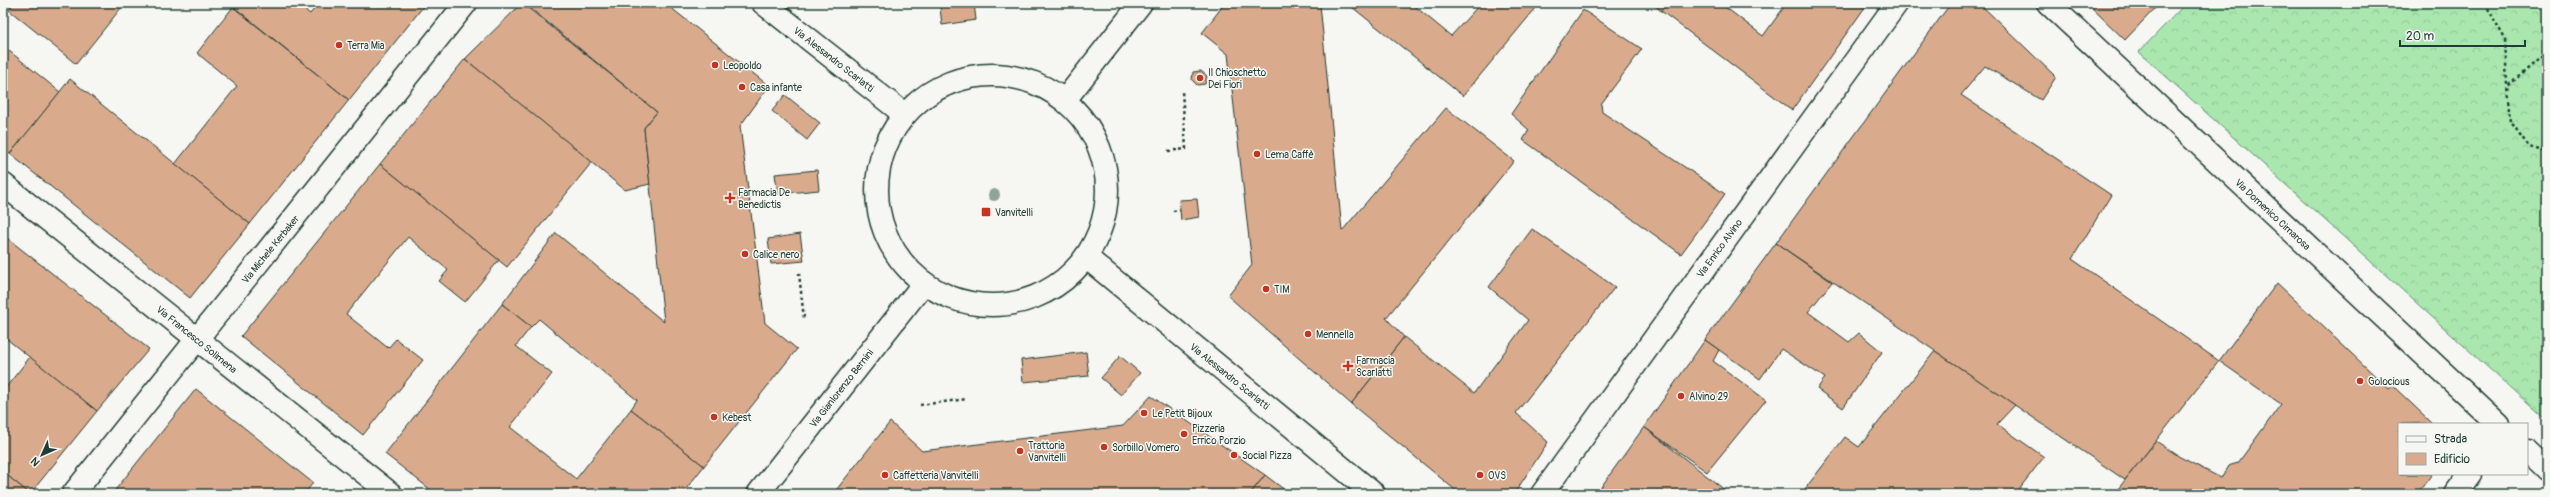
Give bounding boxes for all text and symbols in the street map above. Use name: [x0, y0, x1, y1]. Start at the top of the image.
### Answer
scale bar: [2400, 22, 2525, 48]
street label: Via Alessandro Scarlatti: [791, 25, 876, 95]
text: 20 m: [2406, 29, 2435, 44]
marker: Terra Mia: [334, 40, 344, 50]
place label: Terra Mia: [347, 40, 385, 52]
marker: Leopoldo: [710, 60, 720, 70]
place label: Leopoldo: [723, 60, 762, 72]
place label: Il Chioschetto Dei Fiori: [1208, 67, 1267, 91]
marker: Il Chioschetto Dei Fiori: [1195, 73, 1205, 83]
marker: Casa infante: [737, 82, 747, 92]
place label: Casa infante: [750, 82, 802, 94]
marker: Lema Caffè: [1252, 149, 1262, 159]
place label: Lema Caffè: [1265, 149, 1314, 161]
street label: Via Domenico Cimarosa: [2232, 177, 2313, 253]
place label: Farmacia De Benedictis: [738, 187, 790, 211]
marker: Farmacia De Benedictis: [725, 193, 735, 203]
marker: Vanvitelli: [980, 206, 992, 218]
place label: Vanvitelli: [995, 207, 1033, 219]
street label: Via Michele Kerbaker: [240, 213, 302, 286]
street label: Via Enrico Alvino: [1694, 216, 1746, 280]
marker: Calice nero: [740, 249, 750, 259]
place label: Calice nero: [753, 249, 800, 261]
marker: TIM: [1261, 284, 1271, 294]
place label: TIM: [1274, 284, 1290, 296]
street label: Via Francesco Solimena: [154, 304, 239, 376]
marker: Mennella: [1303, 329, 1313, 339]
place label: Mennella: [1316, 329, 1354, 341]
street label: Via Alessandro Scarlatti: [1187, 341, 1272, 413]
street label: Via Gianlorenzo Bernini: [807, 347, 876, 430]
place label: Farmacia Scarlatti: [1356, 355, 1395, 379]
marker: Farmacia Scarlatti: [1343, 361, 1353, 371]
marker: Golocious: [2355, 376, 2365, 386]
place label: Golocious: [2368, 376, 2410, 388]
marker: Alvino 29: [1676, 391, 1686, 401]
place label: Alvino 29: [1689, 391, 1728, 403]
marker: Le Petit Bijoux: [1139, 408, 1149, 418]
place label: Le Petit Bijoux: [1152, 408, 1213, 420]
marker: Kebest: [709, 412, 719, 422]
place label: Kebest: [722, 412, 752, 424]
place label: Pizzeria Errico Porzio: [1192, 423, 1246, 447]
legend: [2398, 423, 2528, 475]
marker: Pizzeria Errico Porzio: [1179, 429, 1189, 439]
text: Strada: [2434, 432, 2468, 447]
north arrow: [22, 435, 62, 475]
place label: Trattoria Vanvitelli: [1028, 440, 1066, 464]
marker: Sorbillo Vomero: [1099, 442, 1109, 452]
place label: Sorbillo Vomero: [1112, 442, 1180, 454]
marker: Trattoria Vanvitelli: [1015, 446, 1025, 456]
marker: Social Pizza: [1229, 450, 1239, 460]
place label: Social Pizza: [1242, 450, 1292, 462]
text: Edificio: [2434, 452, 2470, 467]
text: N: [28, 454, 43, 469]
marker: Caffetteria Vanvitelli: [880, 470, 890, 480]
place label: Caffetteria Vanvitelli: [893, 470, 978, 482]
marker: OVS: [1475, 470, 1485, 480]
place label: OVS: [1488, 470, 1506, 482]

